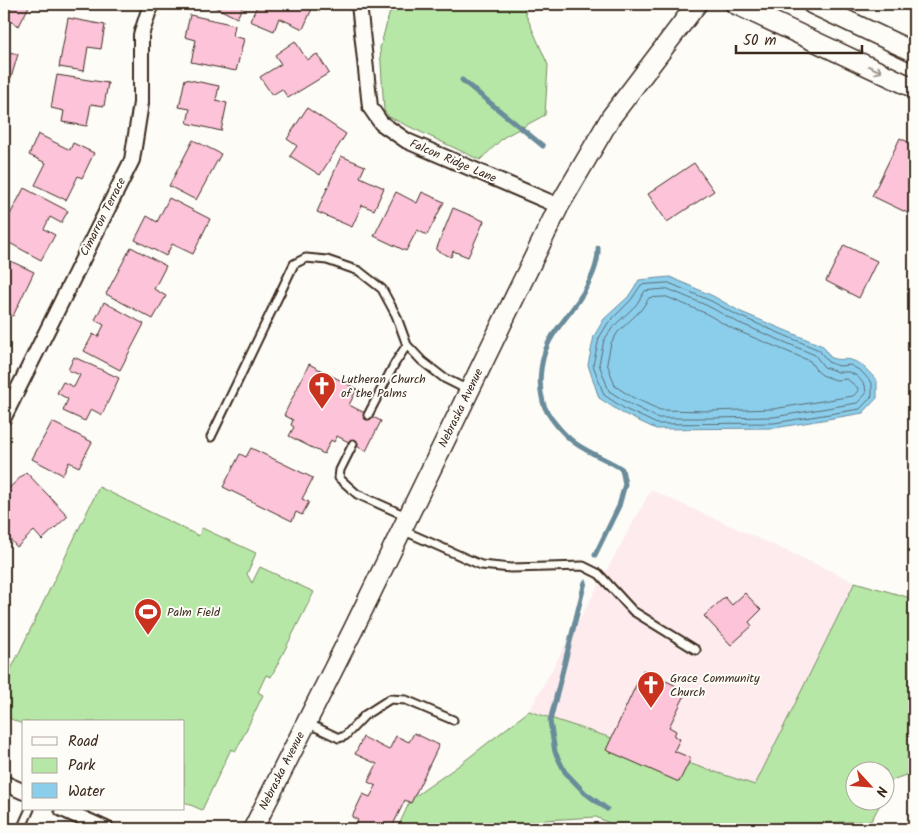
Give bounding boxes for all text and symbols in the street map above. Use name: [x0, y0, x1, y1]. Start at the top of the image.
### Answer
scale bar: [736, 22, 862, 54]
text: 50 m: [743, 29, 777, 53]
one-way arrow: [867, 64, 882, 74]
street label: Falcon Ridge Lane: [407, 134, 500, 188]
street label: Cimarron Terrace: [75, 174, 131, 260]
street label: Nebraska Avenue: [434, 365, 489, 451]
place label: Lutheran Church of the Palms: [341, 370, 426, 403]
church icon: Lutheran Church of the Palms: [307, 371, 337, 410]
sports icon: Palm Field: [133, 597, 163, 636]
place label: Palm Field: [167, 603, 221, 622]
place label: Grace Community Church: [670, 669, 760, 702]
church icon: Grace Community Church: [636, 670, 666, 709]
legend: [22, 720, 185, 810]
street label: Nebraska Avenue: [254, 728, 310, 814]
text: Road: [68, 730, 99, 754]
text: Park: [68, 754, 96, 778]
north arrow: [846, 760, 896, 810]
text: Water: [68, 780, 105, 804]
text: N: [869, 782, 893, 800]

